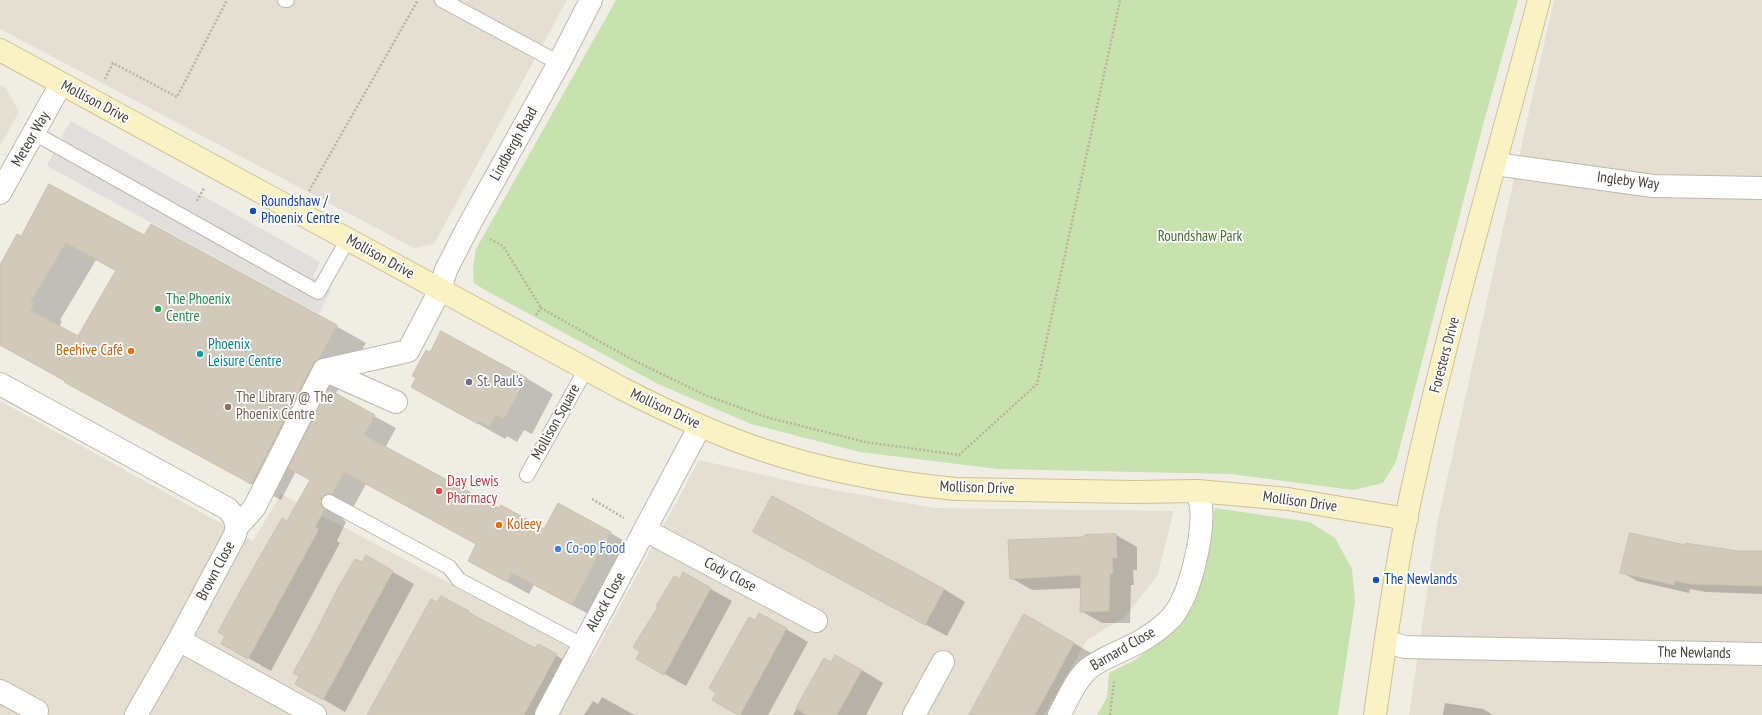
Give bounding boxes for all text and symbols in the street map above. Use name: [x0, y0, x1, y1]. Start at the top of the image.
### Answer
street label: Mollison Drive: [58, 76, 132, 128]
street label: Lindbergh Road: [486, 104, 542, 184]
street label: Meteor Way: [8, 108, 54, 170]
street label: Ingleby Way: [1596, 168, 1660, 194]
place label: Roundshaw / Phoenix Centre: [261, 193, 340, 228]
marker: Roundshaw / Phoenix Centre: [248, 206, 258, 216]
park label: Roundshaw Park: [1158, 228, 1242, 246]
street label: Mollison Drive: [343, 231, 417, 283]
place label: The Phoenix Centre: [166, 291, 231, 326]
marker: The Phoenix Centre: [153, 304, 163, 314]
street label: Foresters Drive: [1426, 315, 1464, 395]
place label: Phoenix Leisure Centre: [208, 336, 282, 371]
place label: Beehive Café: [56, 342, 123, 360]
marker: Beehive Café: [126, 346, 136, 356]
marker: Phoenix Leisure Centre: [195, 349, 205, 359]
place label: St. Paul's: [477, 373, 523, 391]
marker: St. Paul's: [464, 377, 474, 387]
street label: Mollison Square: [528, 381, 584, 463]
street label: Mollison Drive: [627, 385, 703, 433]
place label: The Library @ The Phoenix Centre: [236, 389, 333, 424]
marker: The Library @ The Phoenix Centre: [223, 402, 233, 412]
place label: Day Lewis Pharmacy: [447, 473, 499, 508]
street label: Mollison Drive: [939, 478, 1015, 498]
marker: Day Lewis Pharmacy: [434, 486, 444, 496]
street label: Mollison Drive: [1262, 488, 1338, 516]
place label: Koleey: [507, 516, 541, 534]
marker: Koleey: [494, 520, 504, 530]
street label: Brown Close: [193, 538, 239, 604]
place label: Co-op Food: [566, 540, 625, 558]
marker: Co-op Food: [553, 544, 563, 554]
street label: Cody Close: [701, 554, 759, 596]
street label: Alcock Close: [582, 569, 630, 635]
place label: The Newlands: [1384, 571, 1457, 589]
marker: The Newlands: [1371, 575, 1381, 585]
street label: Barnard Close: [1087, 623, 1159, 675]
street label: The Newlands: [1657, 643, 1731, 663]

